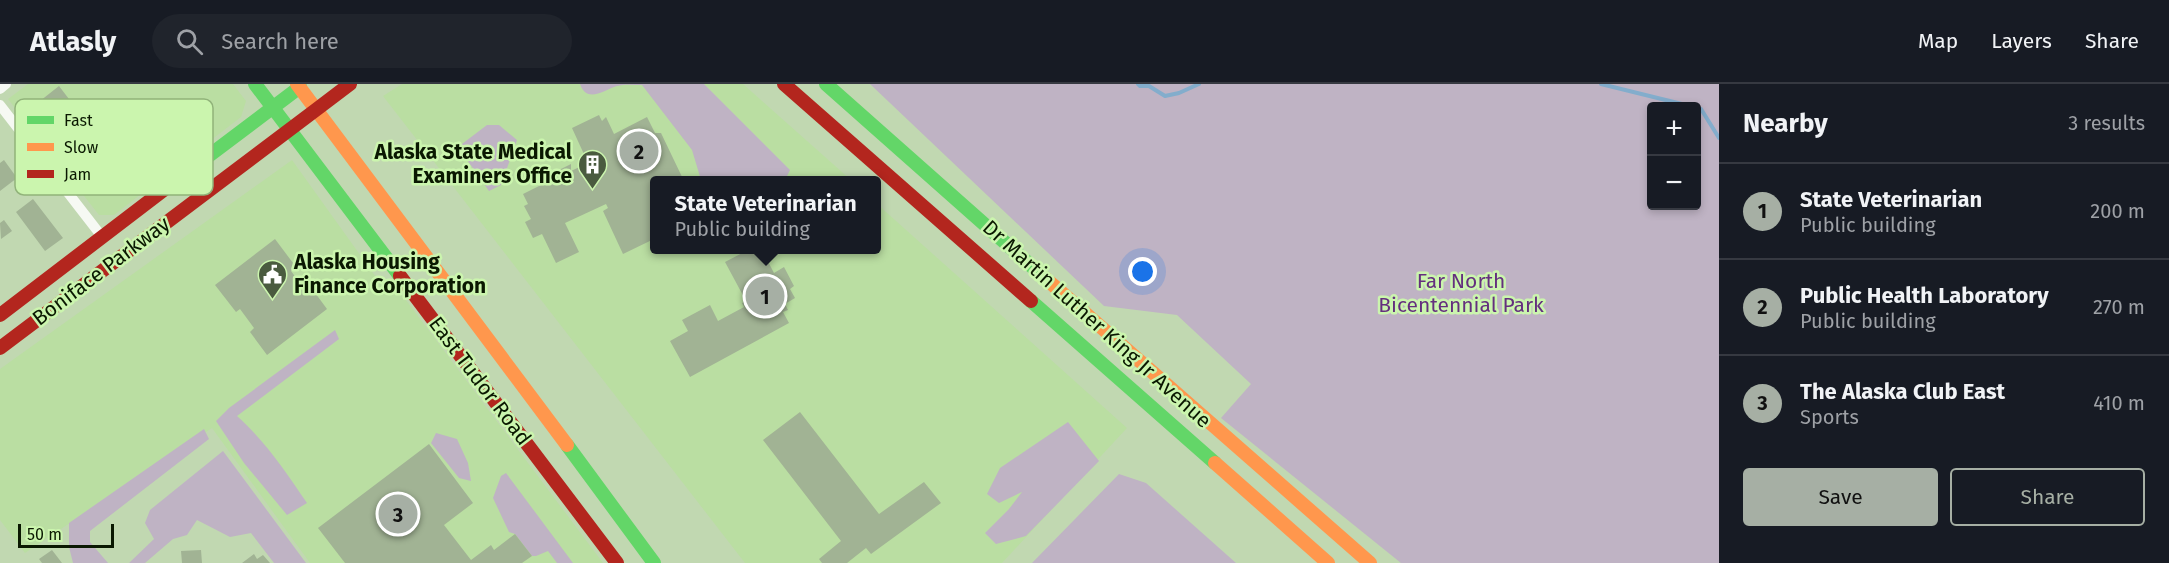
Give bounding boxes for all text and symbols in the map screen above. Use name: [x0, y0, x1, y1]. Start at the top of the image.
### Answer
search box: [152, 14, 572, 68]
text: Atlasly: [30, 25, 116, 58]
icon: search: [173, 25, 206, 58]
text: Search here: [221, 28, 339, 55]
text: Map: [1918, 28, 1958, 54]
text: Layers: [1991, 28, 2052, 54]
text: Share: [2085, 28, 2139, 54]
legend: [15, 99, 213, 195]
map controls: [1647, 102, 1701, 210]
button: +: [1647, 102, 1701, 156]
text: Nearby: [1743, 108, 1828, 139]
text: Fast: [64, 111, 93, 130]
text: 3 results: [2068, 111, 2145, 135]
pin: 2: [620, 128, 658, 174]
text: Slow: [64, 138, 99, 157]
place label: Alaska State Medical Examiners Office: [374, 139, 573, 189]
building icon: Alaska State Medical Examiners Office: [577, 148, 609, 190]
button: −: [1647, 156, 1701, 210]
text: Jam: [64, 165, 91, 184]
popup: [650, 176, 881, 254]
text: State Veterinarian: [1800, 186, 1982, 213]
text: State Veterinarian: [674, 190, 857, 217]
text: 1: [1758, 199, 1767, 223]
text: 200 m: [2090, 199, 2145, 223]
street label: Boniface Parkway: [27, 210, 175, 331]
text: Public building: [1800, 213, 1936, 237]
street label: Dr Martin Luther King Jr Avenue: [977, 214, 1217, 434]
text: Public building: [674, 217, 810, 241]
place label: Alaska Housing Finance Corporation: [293, 249, 486, 299]
your location: [1128, 257, 1157, 286]
public building icon: Alaska Housing Finance Corporation: [257, 258, 289, 300]
park label: Far North Bicentennial Park: [1378, 268, 1544, 318]
pin: 1: [746, 274, 784, 318]
text: Public Health Laboratory: [1800, 282, 2049, 309]
text: 2: [1757, 295, 1768, 319]
text: 270 m: [2093, 295, 2145, 319]
text: Public building: [1800, 309, 1936, 333]
street label: East Tudor Road: [423, 312, 537, 450]
text: The Alaska Club East: [1800, 378, 2005, 405]
text: 3: [1757, 391, 1768, 415]
text: 410 m: [2093, 391, 2145, 415]
text: Sports: [1800, 405, 1859, 429]
button: Save: [1743, 468, 1938, 526]
button: Share: [1950, 468, 2145, 526]
pin: 3: [378, 492, 418, 536]
scale bar: [18, 521, 114, 548]
text: 50 m: [27, 525, 62, 544]

